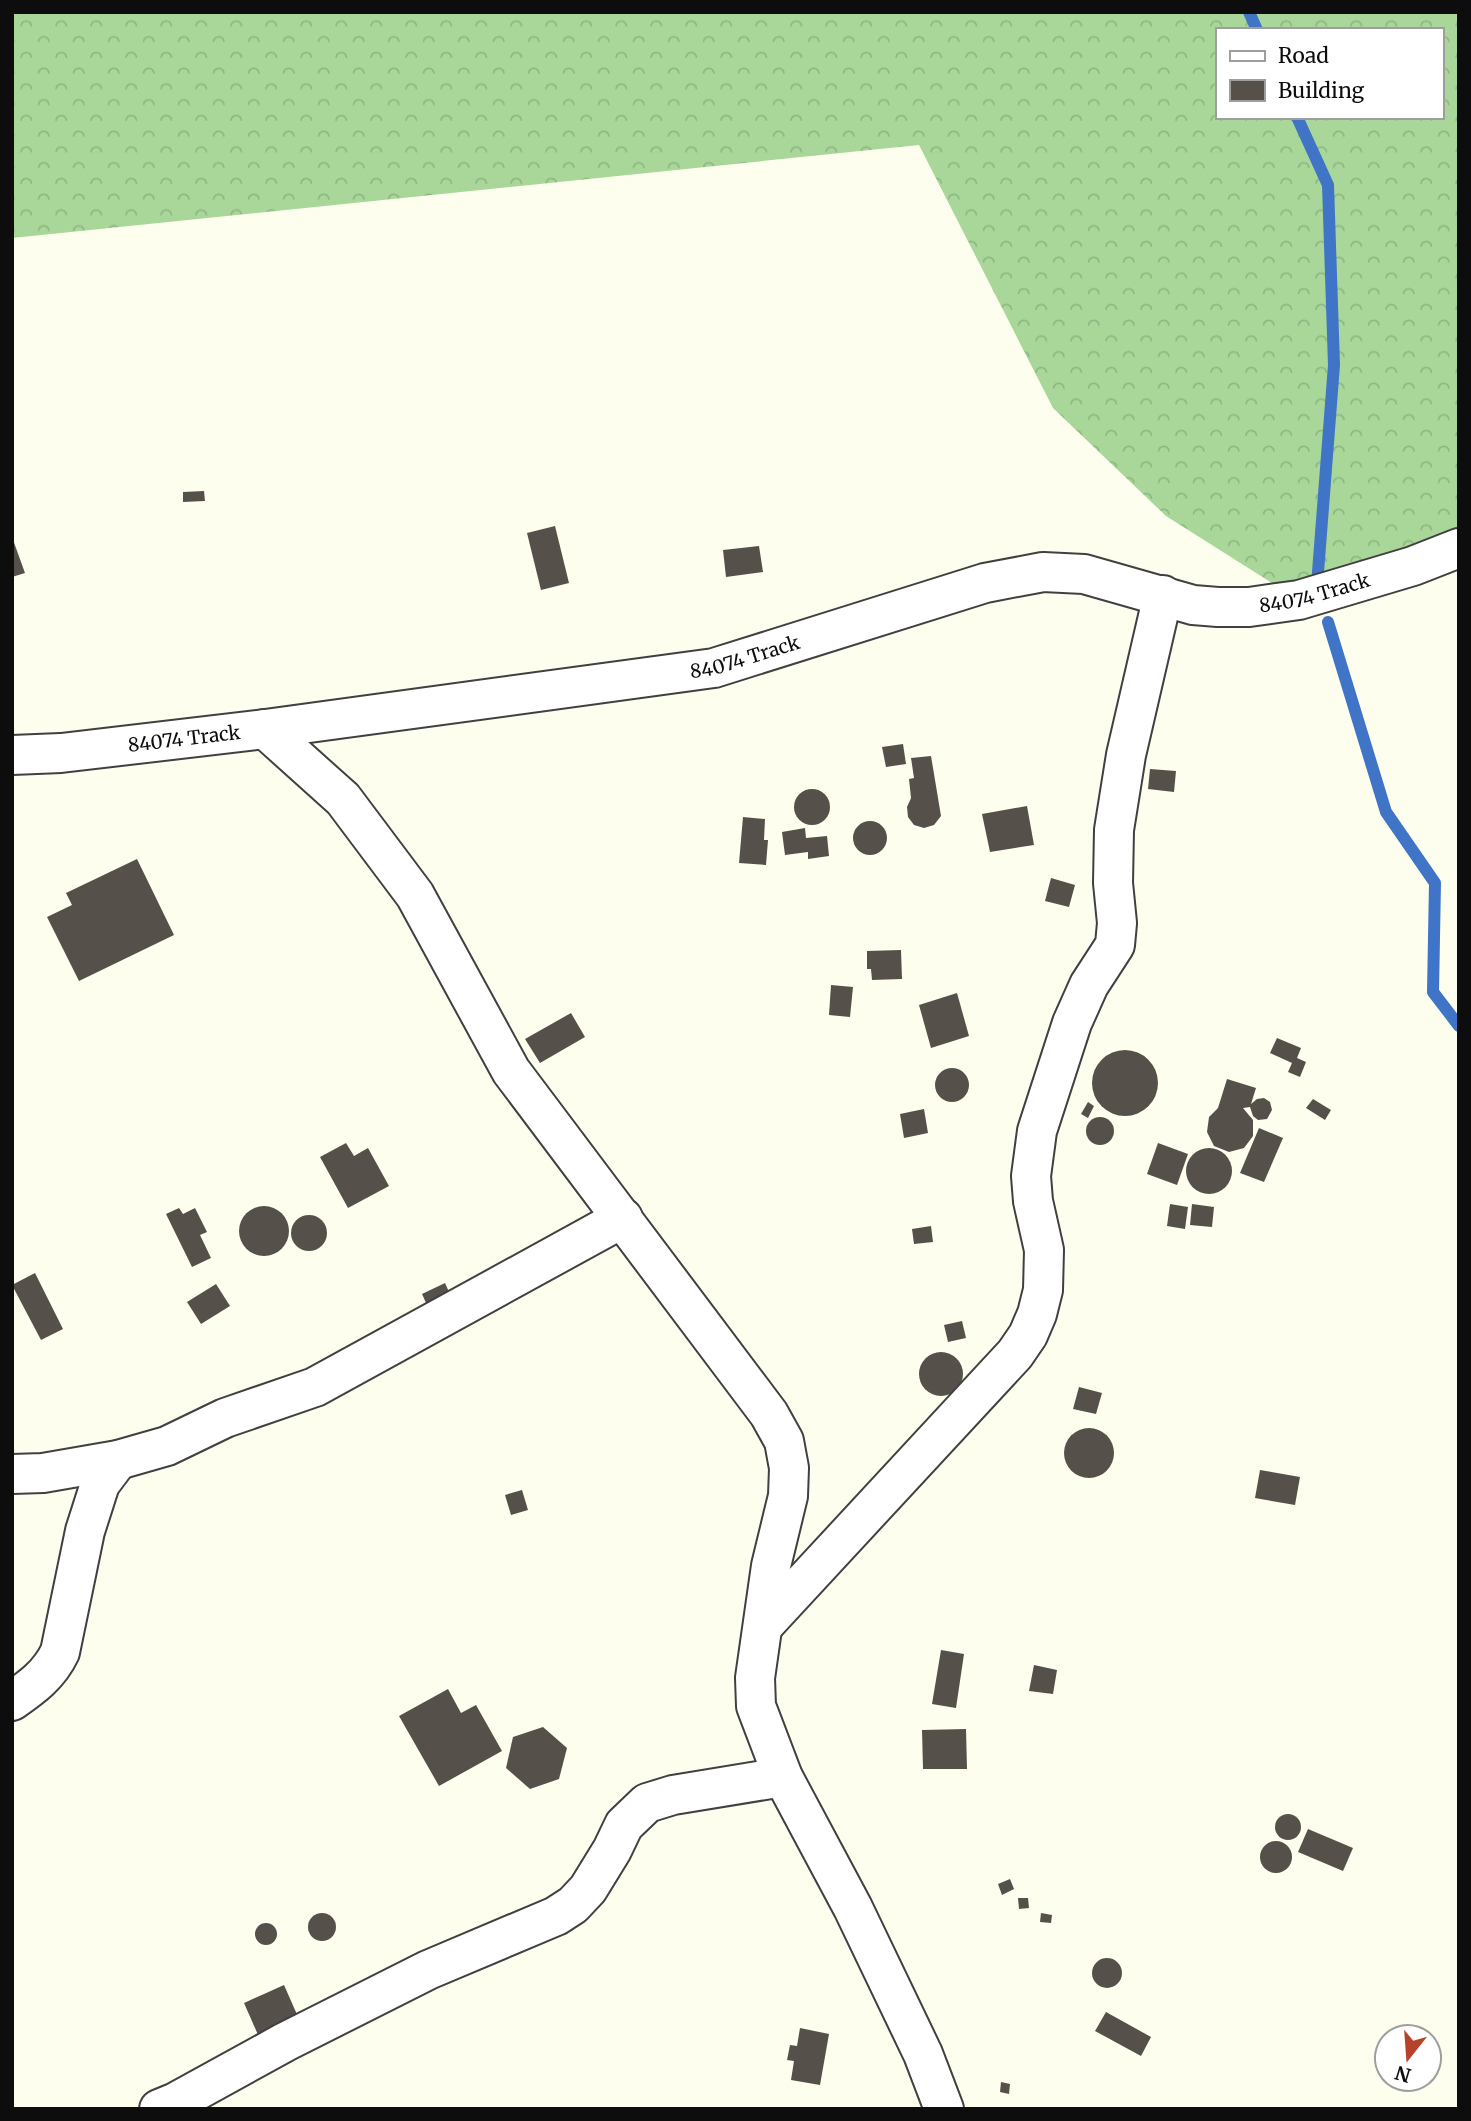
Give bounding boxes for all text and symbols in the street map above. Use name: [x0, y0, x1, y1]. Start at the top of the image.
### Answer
legend: [1216, 28, 1443, 119]
text: Road: [1278, 42, 1329, 69]
text: Building: [1278, 77, 1365, 104]
street label: 84074 Track: [1258, 568, 1372, 617]
street label: 84074 Track: [688, 630, 802, 683]
street label: 84074 Track: [127, 720, 242, 757]
north arrow: [1373, 2023, 1443, 2093]
text: N: [1392, 2061, 1414, 2088]

